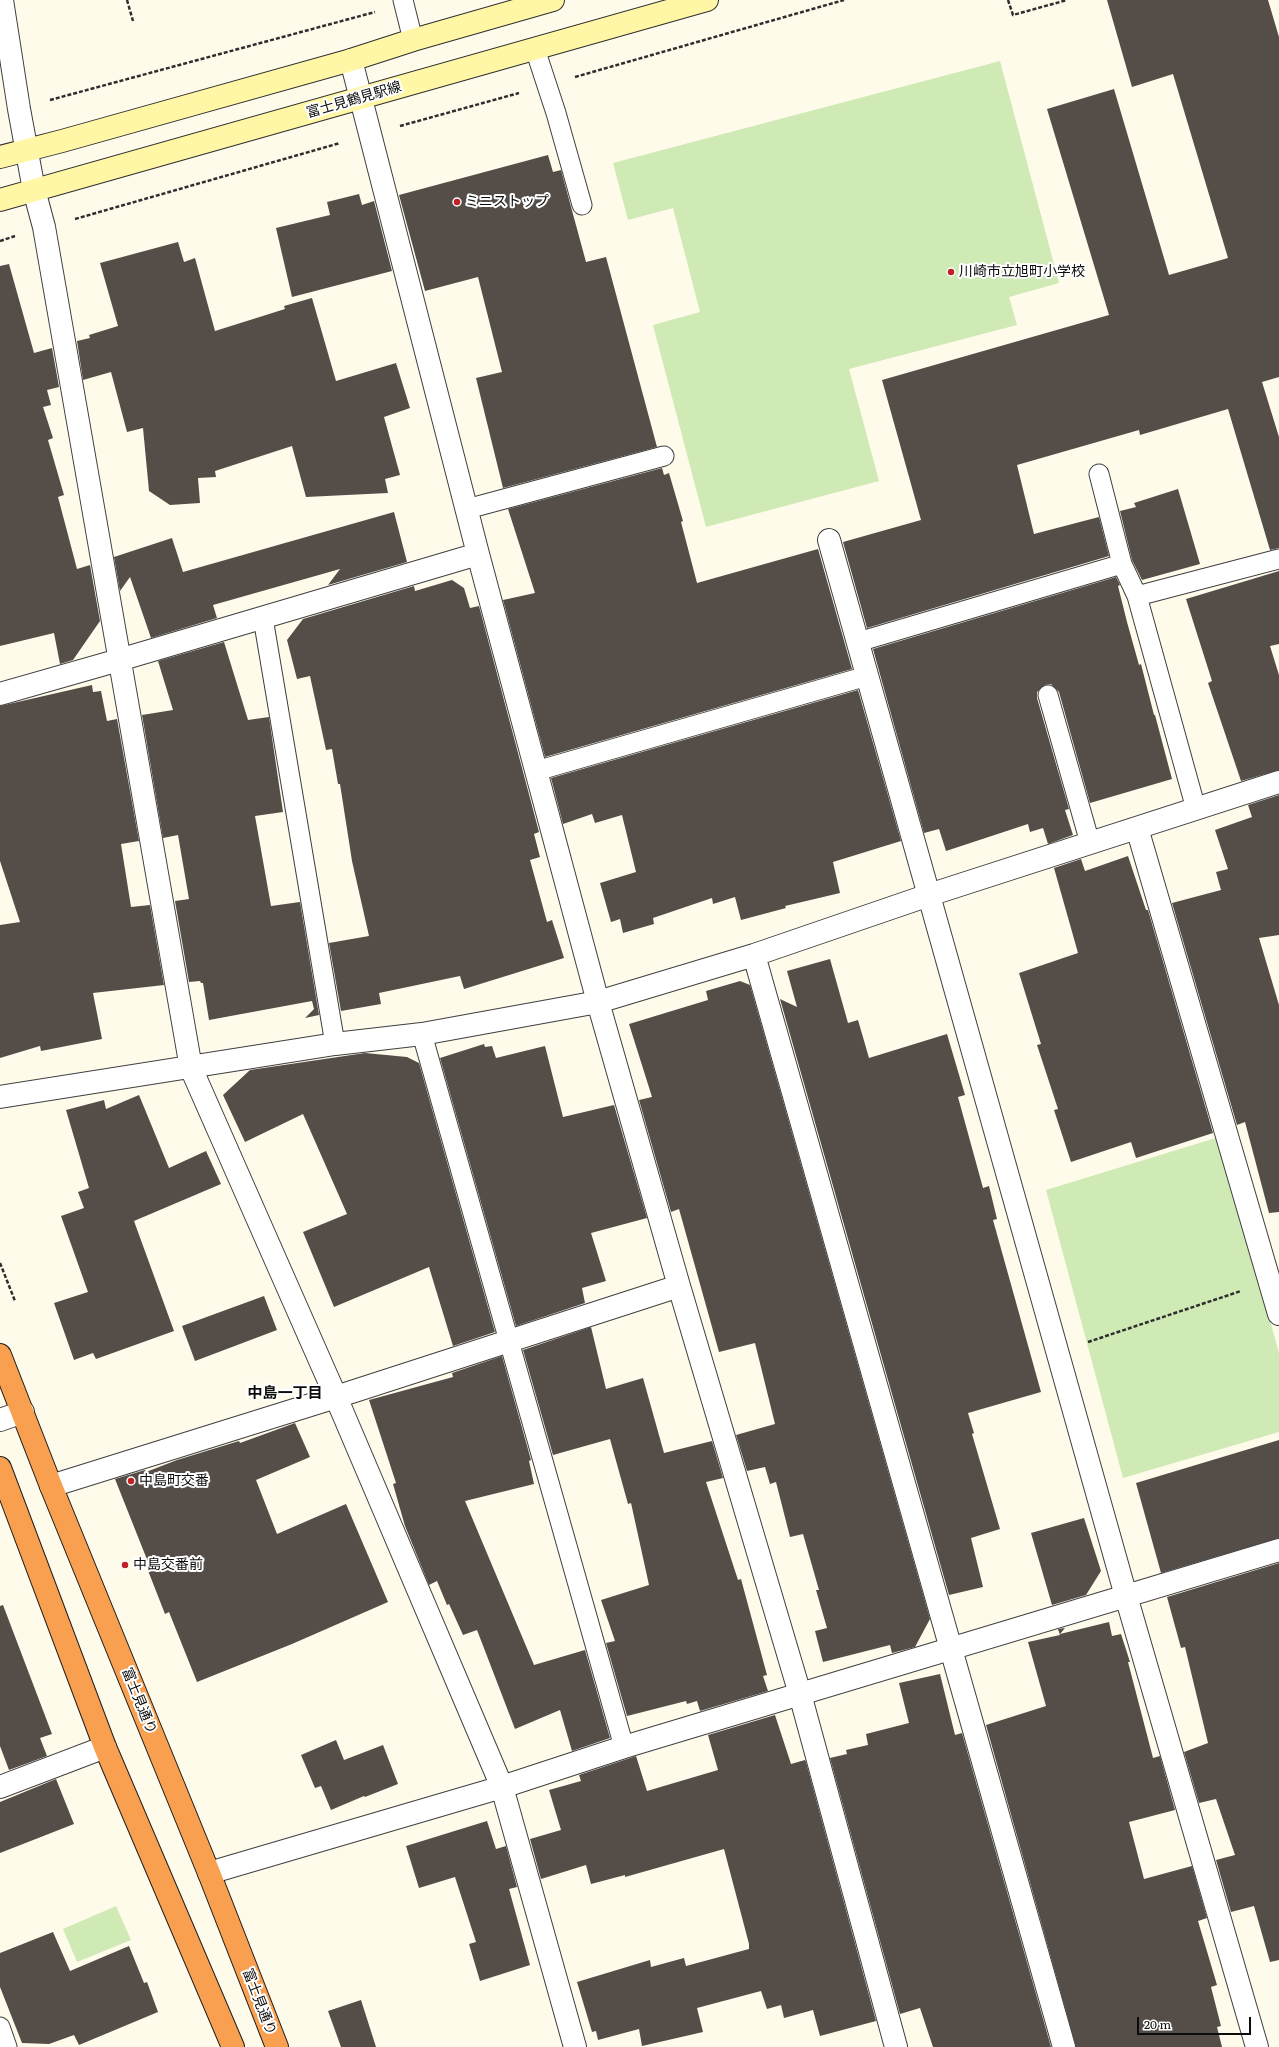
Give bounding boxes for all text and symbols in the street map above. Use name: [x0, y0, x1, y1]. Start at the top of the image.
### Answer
street label: 富士見鶴見駅線: [305, 78, 403, 122]
place label: ミニストップ: [465, 194, 549, 210]
marker: ミニストップ: [452, 197, 462, 207]
place label: 川崎市立旭町小学校: [959, 264, 1085, 280]
marker: 川崎市立旭町小学校: [946, 267, 956, 277]
district label: 中島一丁目: [248, 1385, 322, 1403]
place label: 中島町交番: [139, 1473, 209, 1489]
marker: 中島町交番: [126, 1476, 136, 1486]
place label: 中島交番前: [133, 1557, 203, 1573]
marker: 中島交番前: [120, 1560, 130, 1570]
street label: 富士見通り: [118, 1665, 160, 1737]
street label: 富士見通り: [239, 1966, 279, 2038]
scale bar: [1139, 2009, 1253, 2035]
text: 20 m: [1144, 2015, 1171, 2033]

